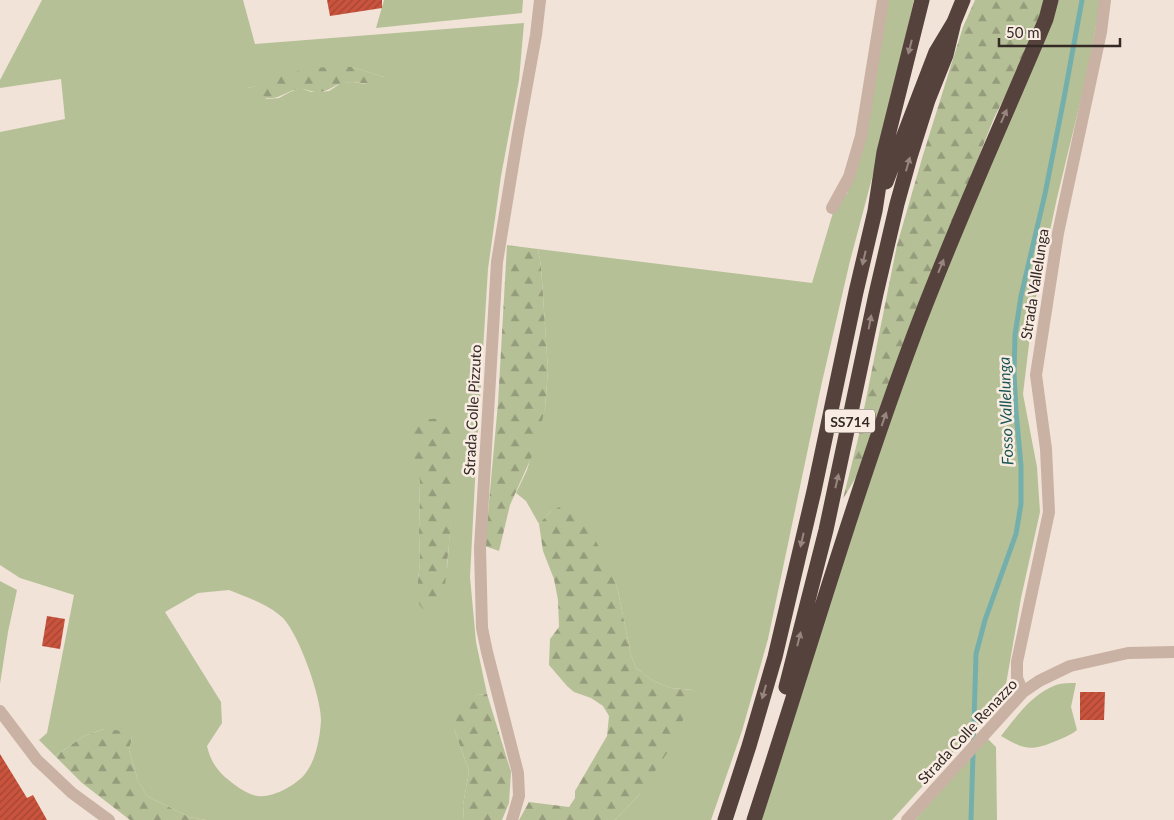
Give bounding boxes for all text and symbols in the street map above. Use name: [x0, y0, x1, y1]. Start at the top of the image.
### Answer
scale bar: [999, 15, 1120, 47]
text: 50 m: [1006, 23, 1040, 41]
one-way arrow: [906, 40, 914, 55]
one-way arrow: [1000, 109, 1008, 123]
one-way arrow: [904, 157, 912, 172]
street label: Strada Vallelunga: [1016, 227, 1052, 341]
one-way arrow: [859, 251, 867, 267]
one-way arrow: [937, 258, 945, 273]
one-way arrow: [866, 315, 874, 330]
street label: Strada Colle Pizzuto: [460, 344, 484, 476]
water label: Fosso Vallelunga: [994, 356, 1016, 466]
road number: SS714: [825, 410, 875, 432]
one-way arrow: [881, 411, 888, 426]
one-way arrow: [833, 474, 841, 489]
one-way arrow: [798, 533, 806, 548]
one-way arrow: [795, 632, 803, 647]
street label: Strada Colle Renazzo: [914, 675, 1020, 787]
one-way arrow: [760, 684, 768, 699]

